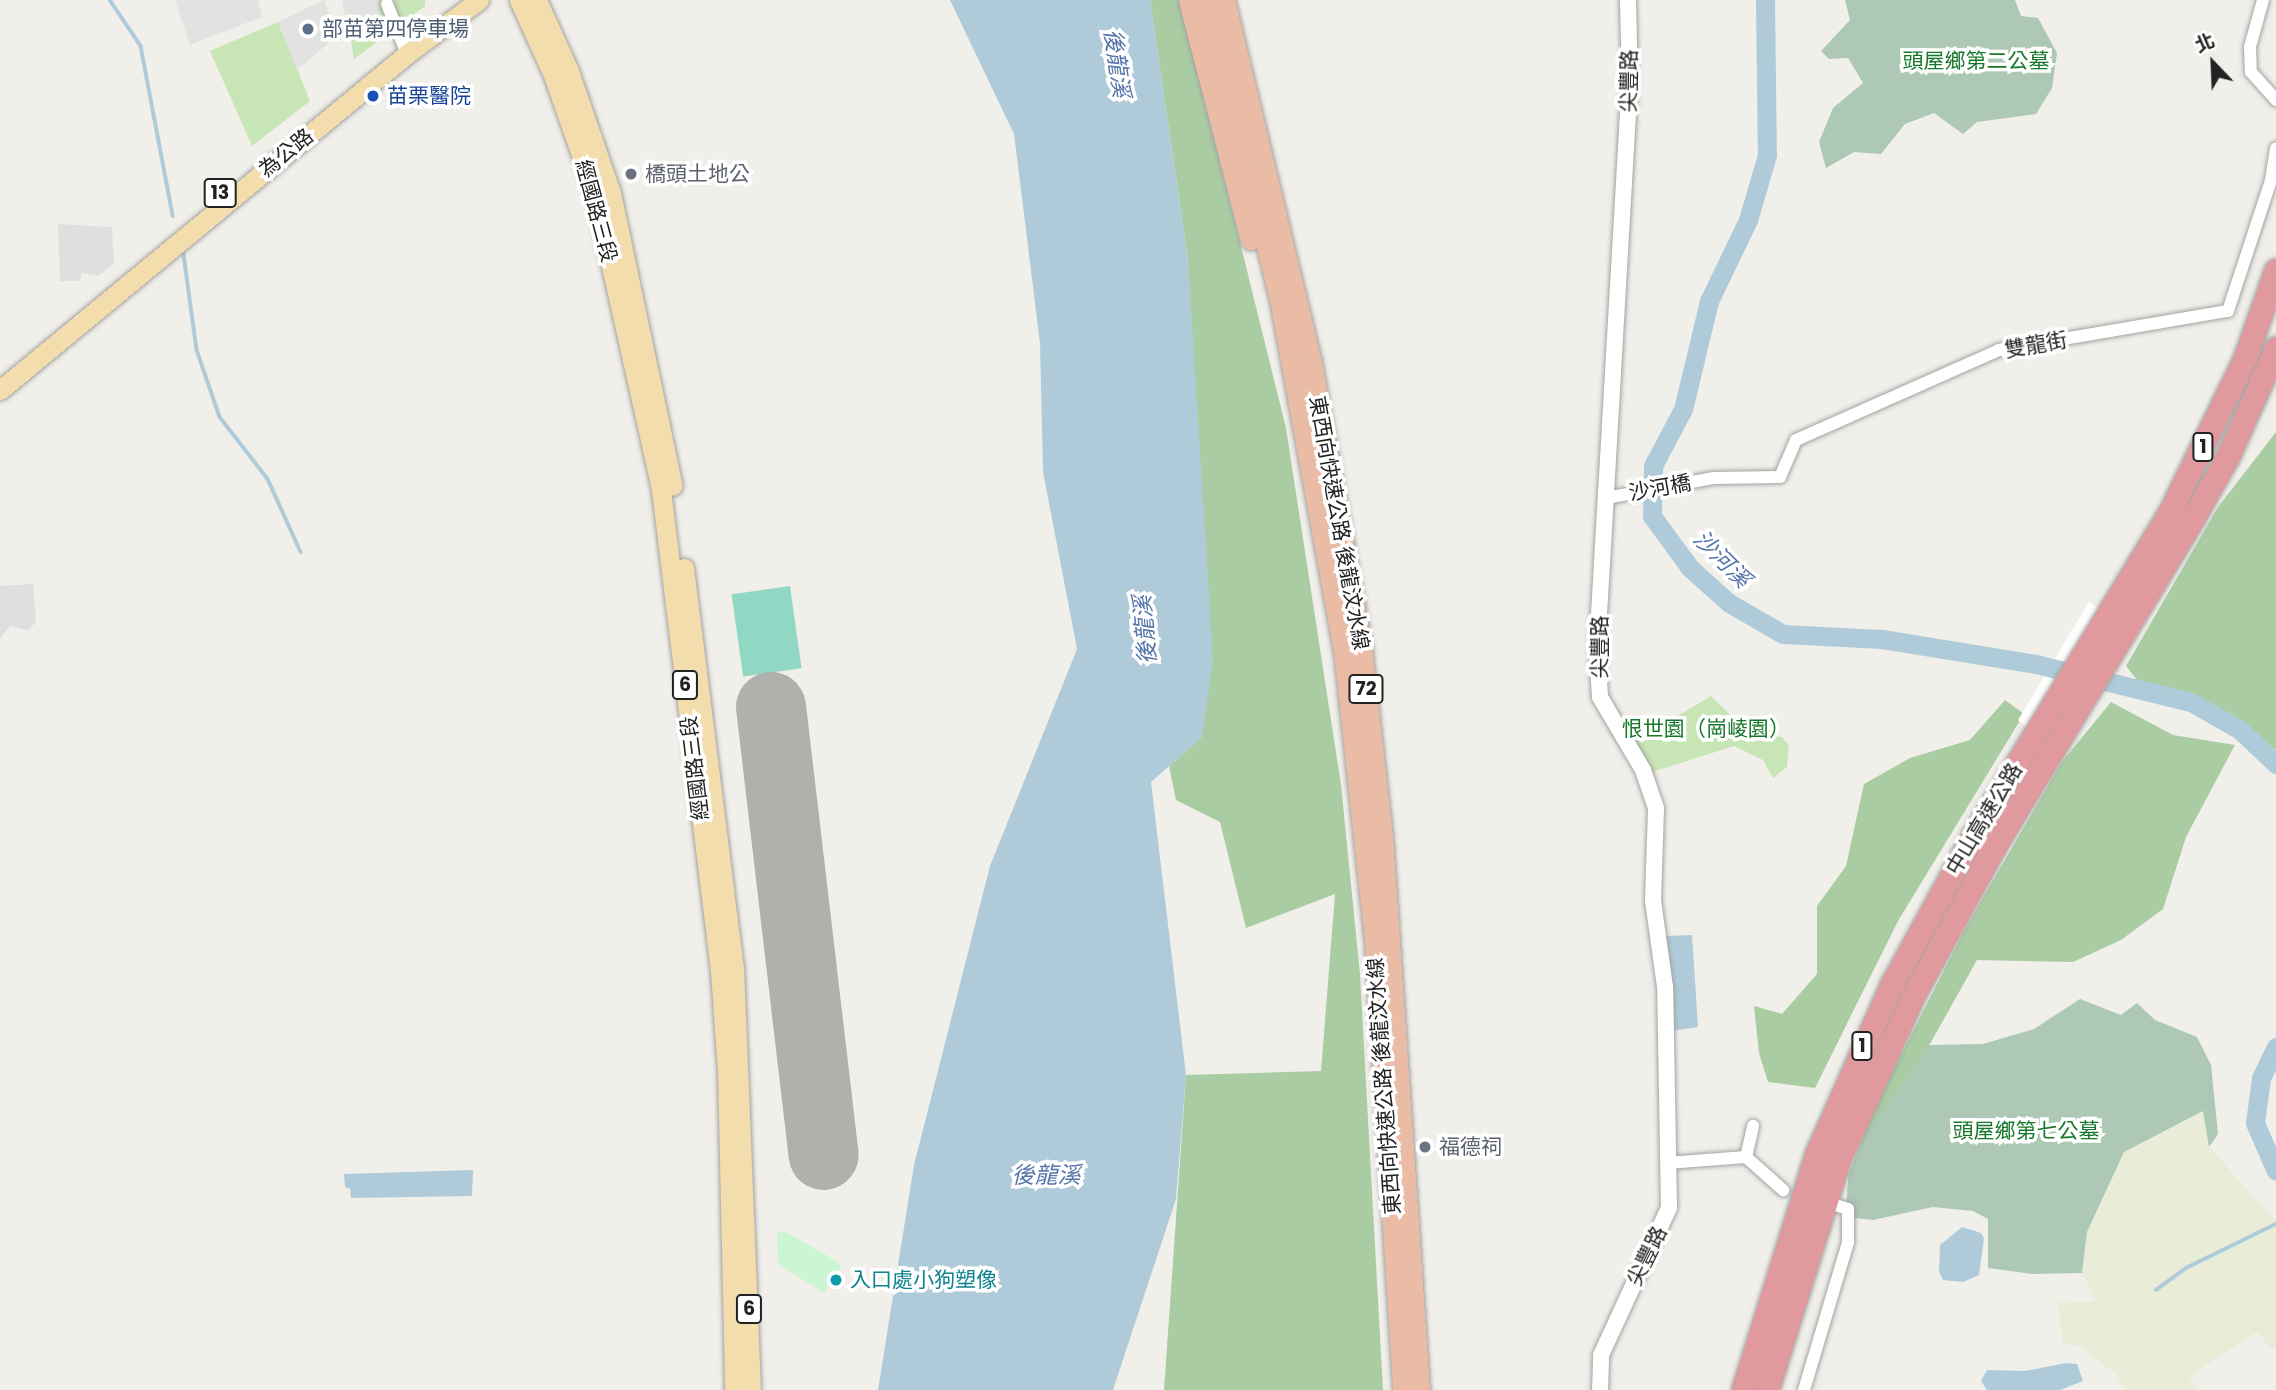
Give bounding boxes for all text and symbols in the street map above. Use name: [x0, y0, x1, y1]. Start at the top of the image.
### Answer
place label: 部苗第四停車場: [322, 16, 469, 42]
marker: 部苗第四停車場: [300, 21, 316, 37]
water label: 後龍溪: [1099, 27, 1135, 99]
text: 北: [2191, 27, 2219, 59]
north arrow: [2178, 28, 2248, 98]
park label: 頭屋鄉第二公墓: [1903, 48, 2049, 74]
street label: 尖豐路: [1616, 49, 1642, 113]
place label: 苗栗醫院: [387, 83, 471, 109]
marker: 苗栗醫院: [365, 88, 381, 104]
street label: 為公路: [254, 123, 318, 183]
street label: 經國路三段: [570, 157, 622, 265]
place label: 橋頭土地公: [645, 161, 750, 187]
marker: 橋頭土地公: [623, 166, 639, 182]
road number: 13: [202, 178, 238, 209]
street label: 雙龍街: [2003, 327, 2069, 363]
street label: 東西向快速公路 後龍汶水線: [1304, 394, 1374, 652]
road number: 1: [2191, 432, 2215, 462]
street label: 沙河橋: [1627, 470, 1693, 506]
water label: 沙河溪: [1688, 525, 1756, 593]
water label: 後龍溪: [1128, 594, 1162, 666]
street label: 尖豐路: [1587, 616, 1613, 678]
road number: 6: [671, 670, 699, 700]
road number: 72: [1347, 674, 1385, 704]
street label: 經國路三段: [676, 714, 714, 822]
park label: 恨世園（崗崚園）: [1622, 716, 1790, 742]
street label: 中山高速公路: [1941, 759, 2027, 879]
street label: 東西向快速公路 後龍汶水線: [1362, 957, 1406, 1215]
road number: 1: [1850, 1030, 1874, 1062]
park label: 頭屋鄉第七公墓: [1953, 1118, 2099, 1144]
place label: 福德祠: [1439, 1134, 1502, 1160]
marker: 福德祠: [1417, 1139, 1433, 1155]
water label: 後龍溪: [1012, 1161, 1080, 1189]
street label: 尖豐路: [1622, 1222, 1672, 1290]
place label: 入口處小狗塑像: [850, 1267, 997, 1293]
marker: 入口處小狗塑像: [828, 1272, 844, 1288]
road number: 6: [735, 1294, 763, 1324]

